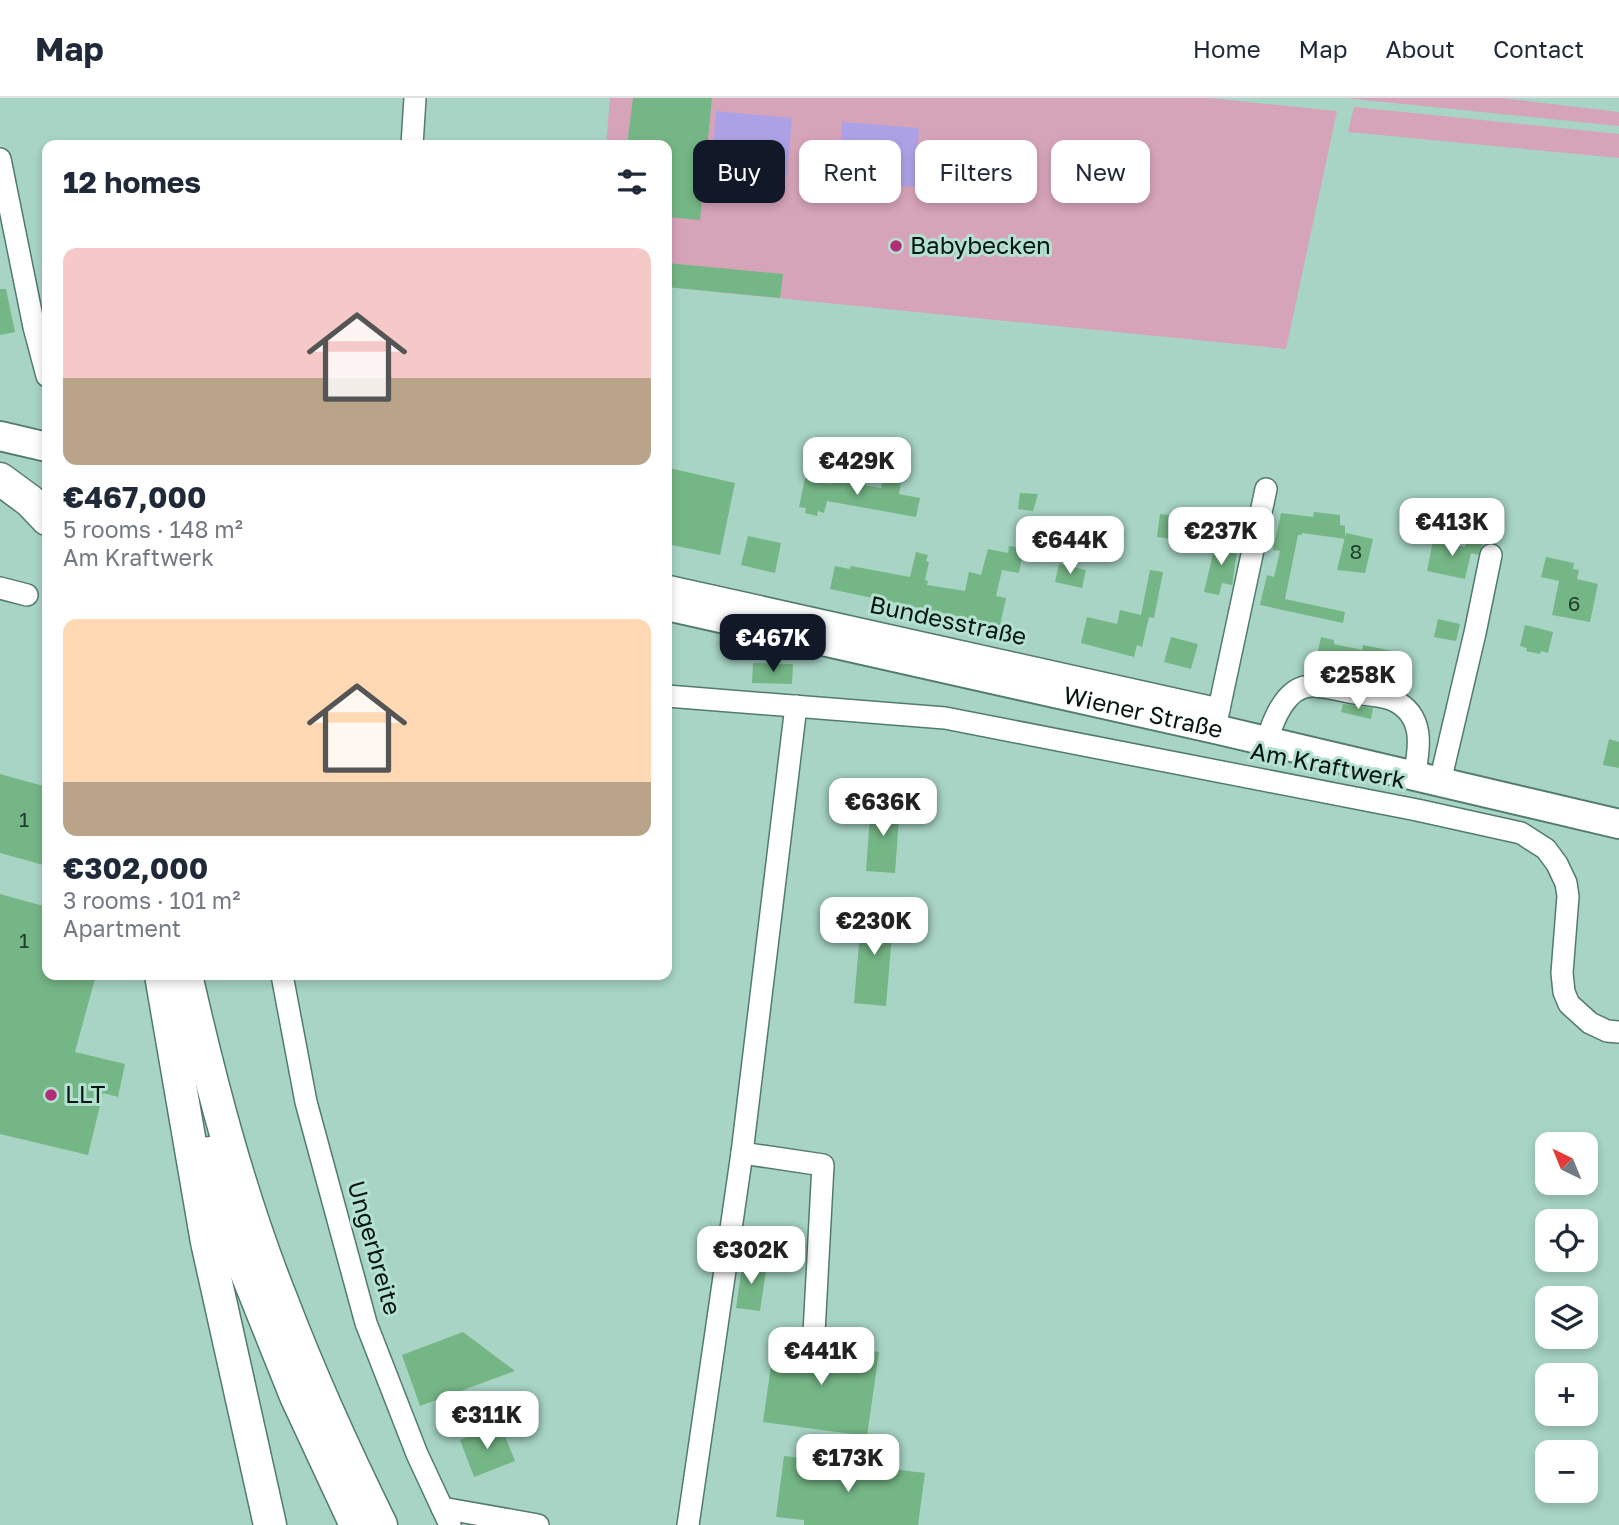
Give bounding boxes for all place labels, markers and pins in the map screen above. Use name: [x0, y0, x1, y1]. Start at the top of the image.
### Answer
place label: Babybecken: [910, 230, 1051, 259]
marker: Babybecken: [888, 238, 904, 254]
pin: €429K: [808, 438, 906, 497]
pin: €413K: [1403, 498, 1501, 558]
pin: €237K: [1172, 508, 1270, 567]
pin: €644K: [1021, 517, 1119, 576]
pin: €467K: [724, 614, 822, 674]
pin: €258K: [1309, 652, 1407, 711]
pin: €636K: [834, 778, 932, 838]
pin: €230K: [825, 898, 923, 957]
place label: LLT: [65, 1079, 105, 1108]
marker: LLT: [43, 1087, 59, 1103]
pin: €302K: [702, 1226, 800, 1286]
pin: €441K: [772, 1328, 870, 1387]
pin: €311K: [438, 1392, 536, 1451]
pin: €173K: [799, 1434, 897, 1494]

